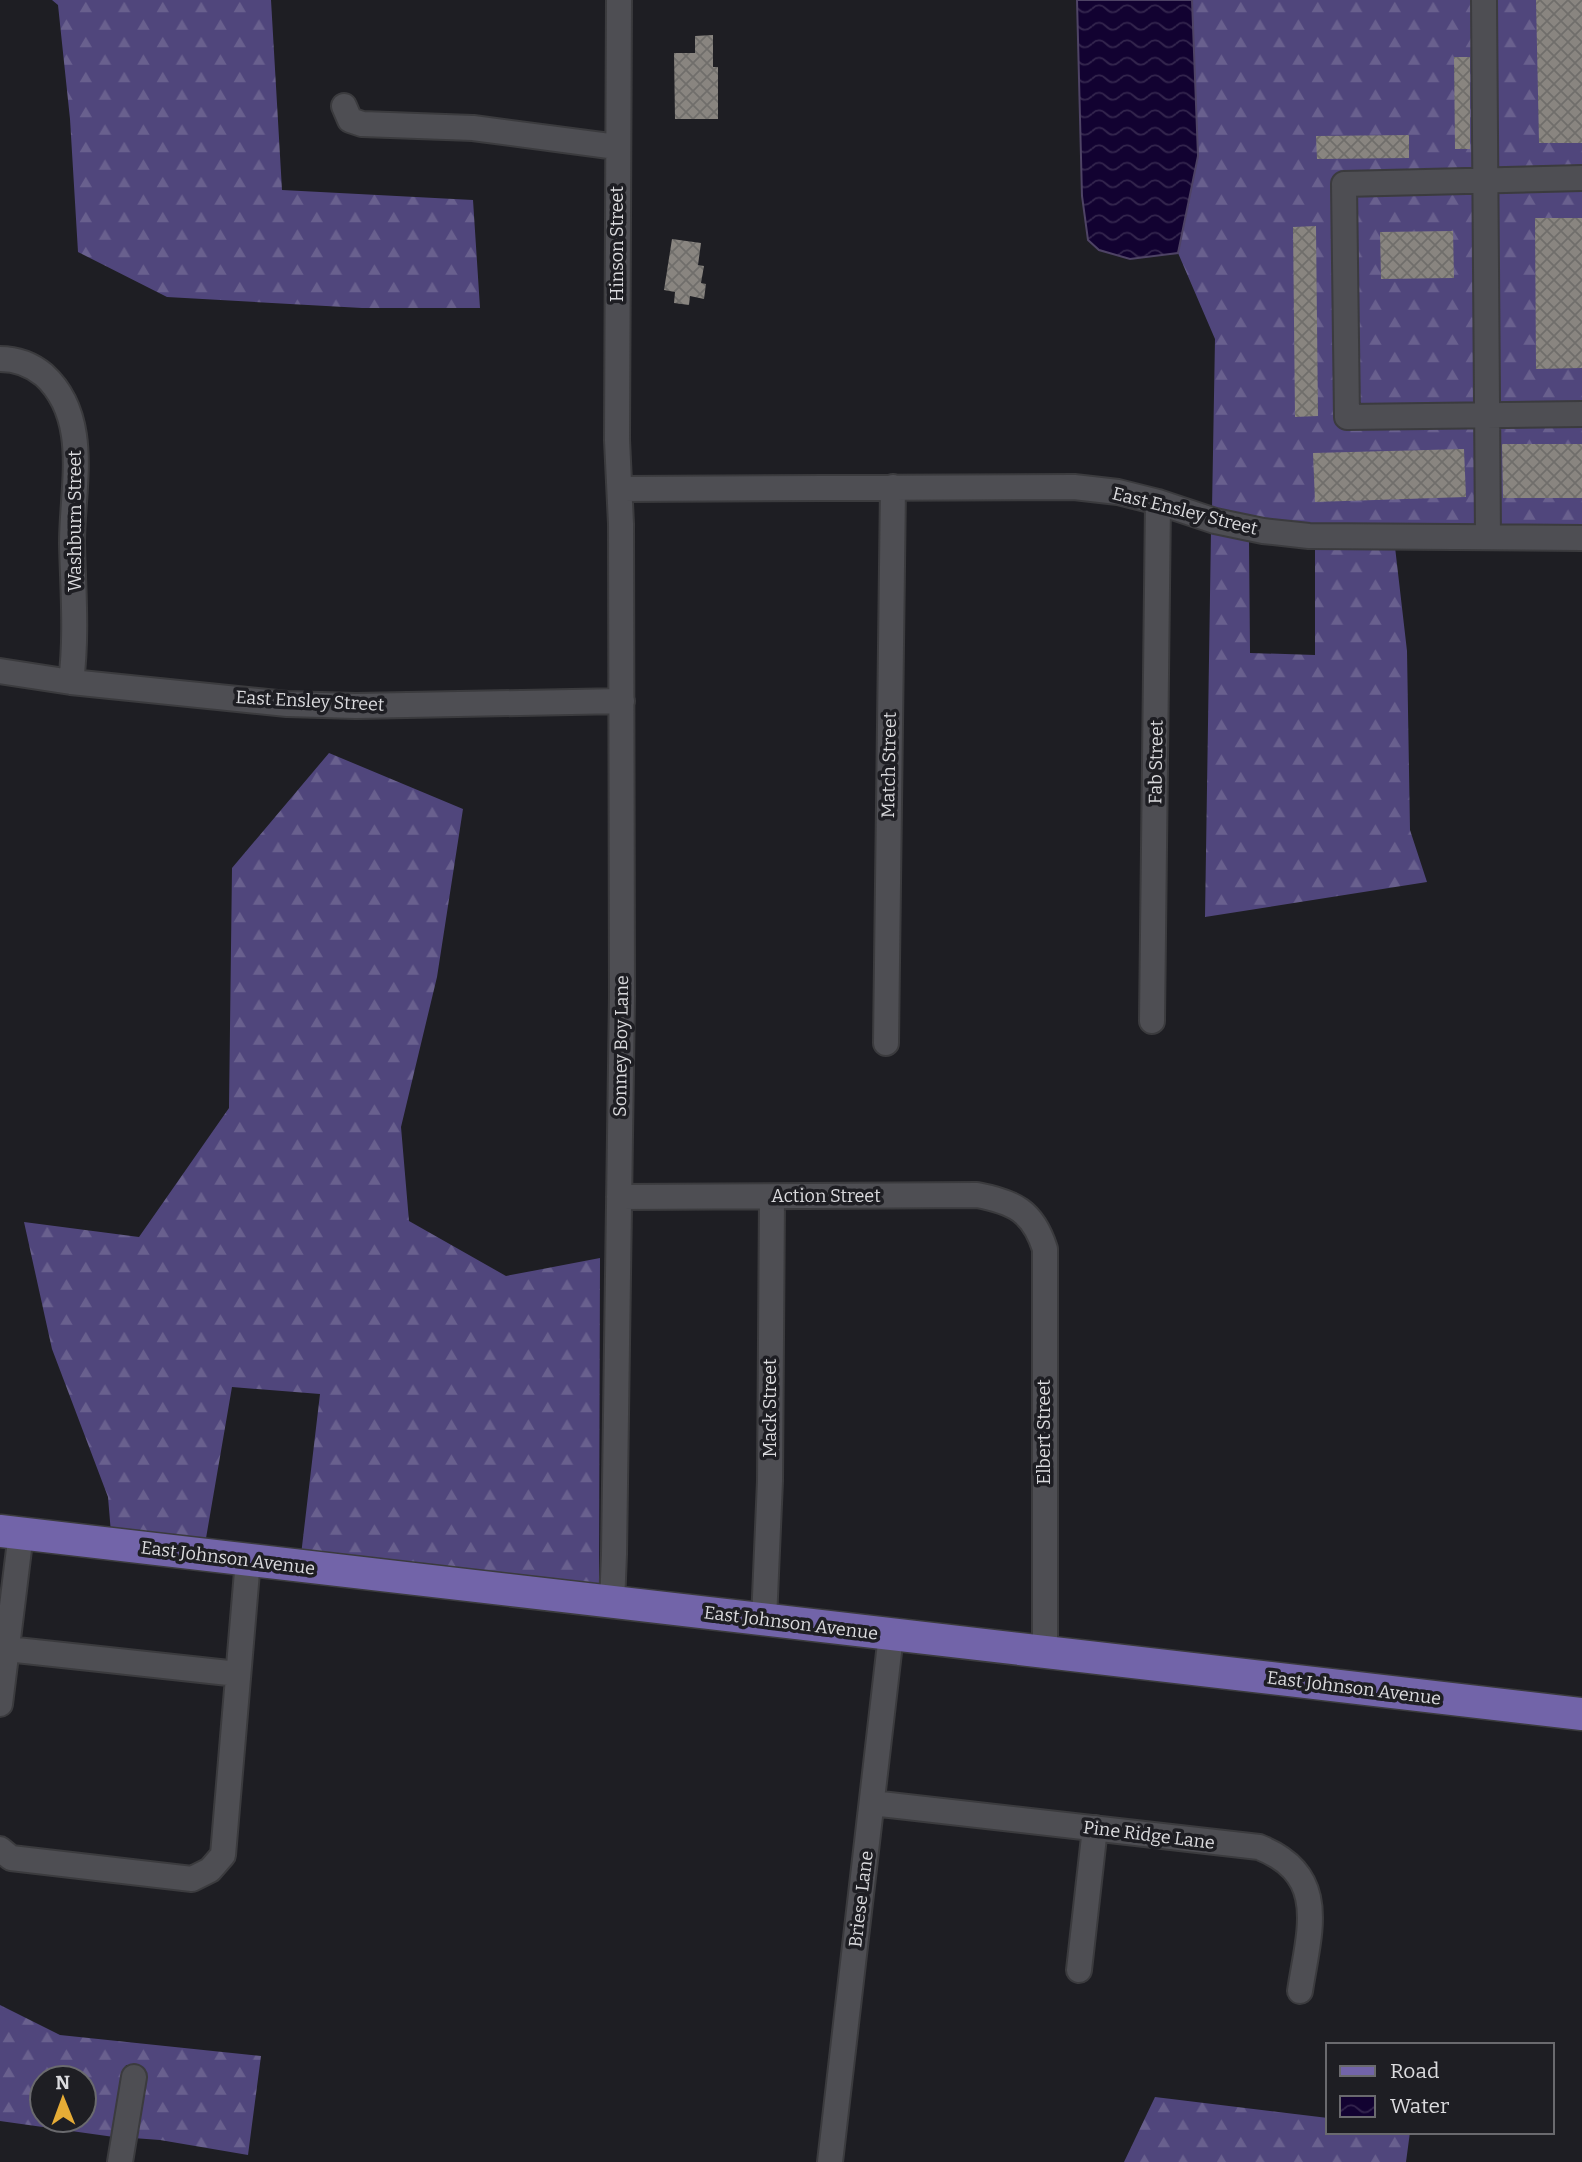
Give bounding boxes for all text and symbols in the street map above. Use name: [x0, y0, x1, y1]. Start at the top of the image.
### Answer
street label: Hinson Street: [606, 186, 628, 302]
street label: Washburn Street: [64, 450, 86, 592]
street label: East Ensley Street: [1110, 482, 1260, 540]
street label: East Ensley Street: [235, 686, 385, 716]
street label: Match Street: [877, 711, 901, 818]
street label: Fab Street: [1144, 719, 1168, 804]
street label: Sonney Boy Lane: [609, 975, 633, 1117]
street label: Action Street: [771, 1185, 881, 1207]
street label: Mack Street: [759, 1358, 781, 1458]
street label: Elbert Street: [1033, 1379, 1055, 1485]
street label: East Johnson Avenue: [140, 1536, 316, 1580]
street label: East Johnson Avenue: [703, 1601, 879, 1645]
street label: East Johnson Avenue: [1266, 1666, 1442, 1710]
street label: Pine Ridge Lane: [1082, 1816, 1216, 1854]
street label: Briese Lane: [844, 1850, 878, 1948]
legend: [1326, 2043, 1554, 2134]
text: Road: [1390, 2058, 1439, 2084]
north arrow: [28, 2064, 98, 2134]
text: N: [55, 2071, 71, 2094]
text: Water: [1390, 2093, 1449, 2119]

